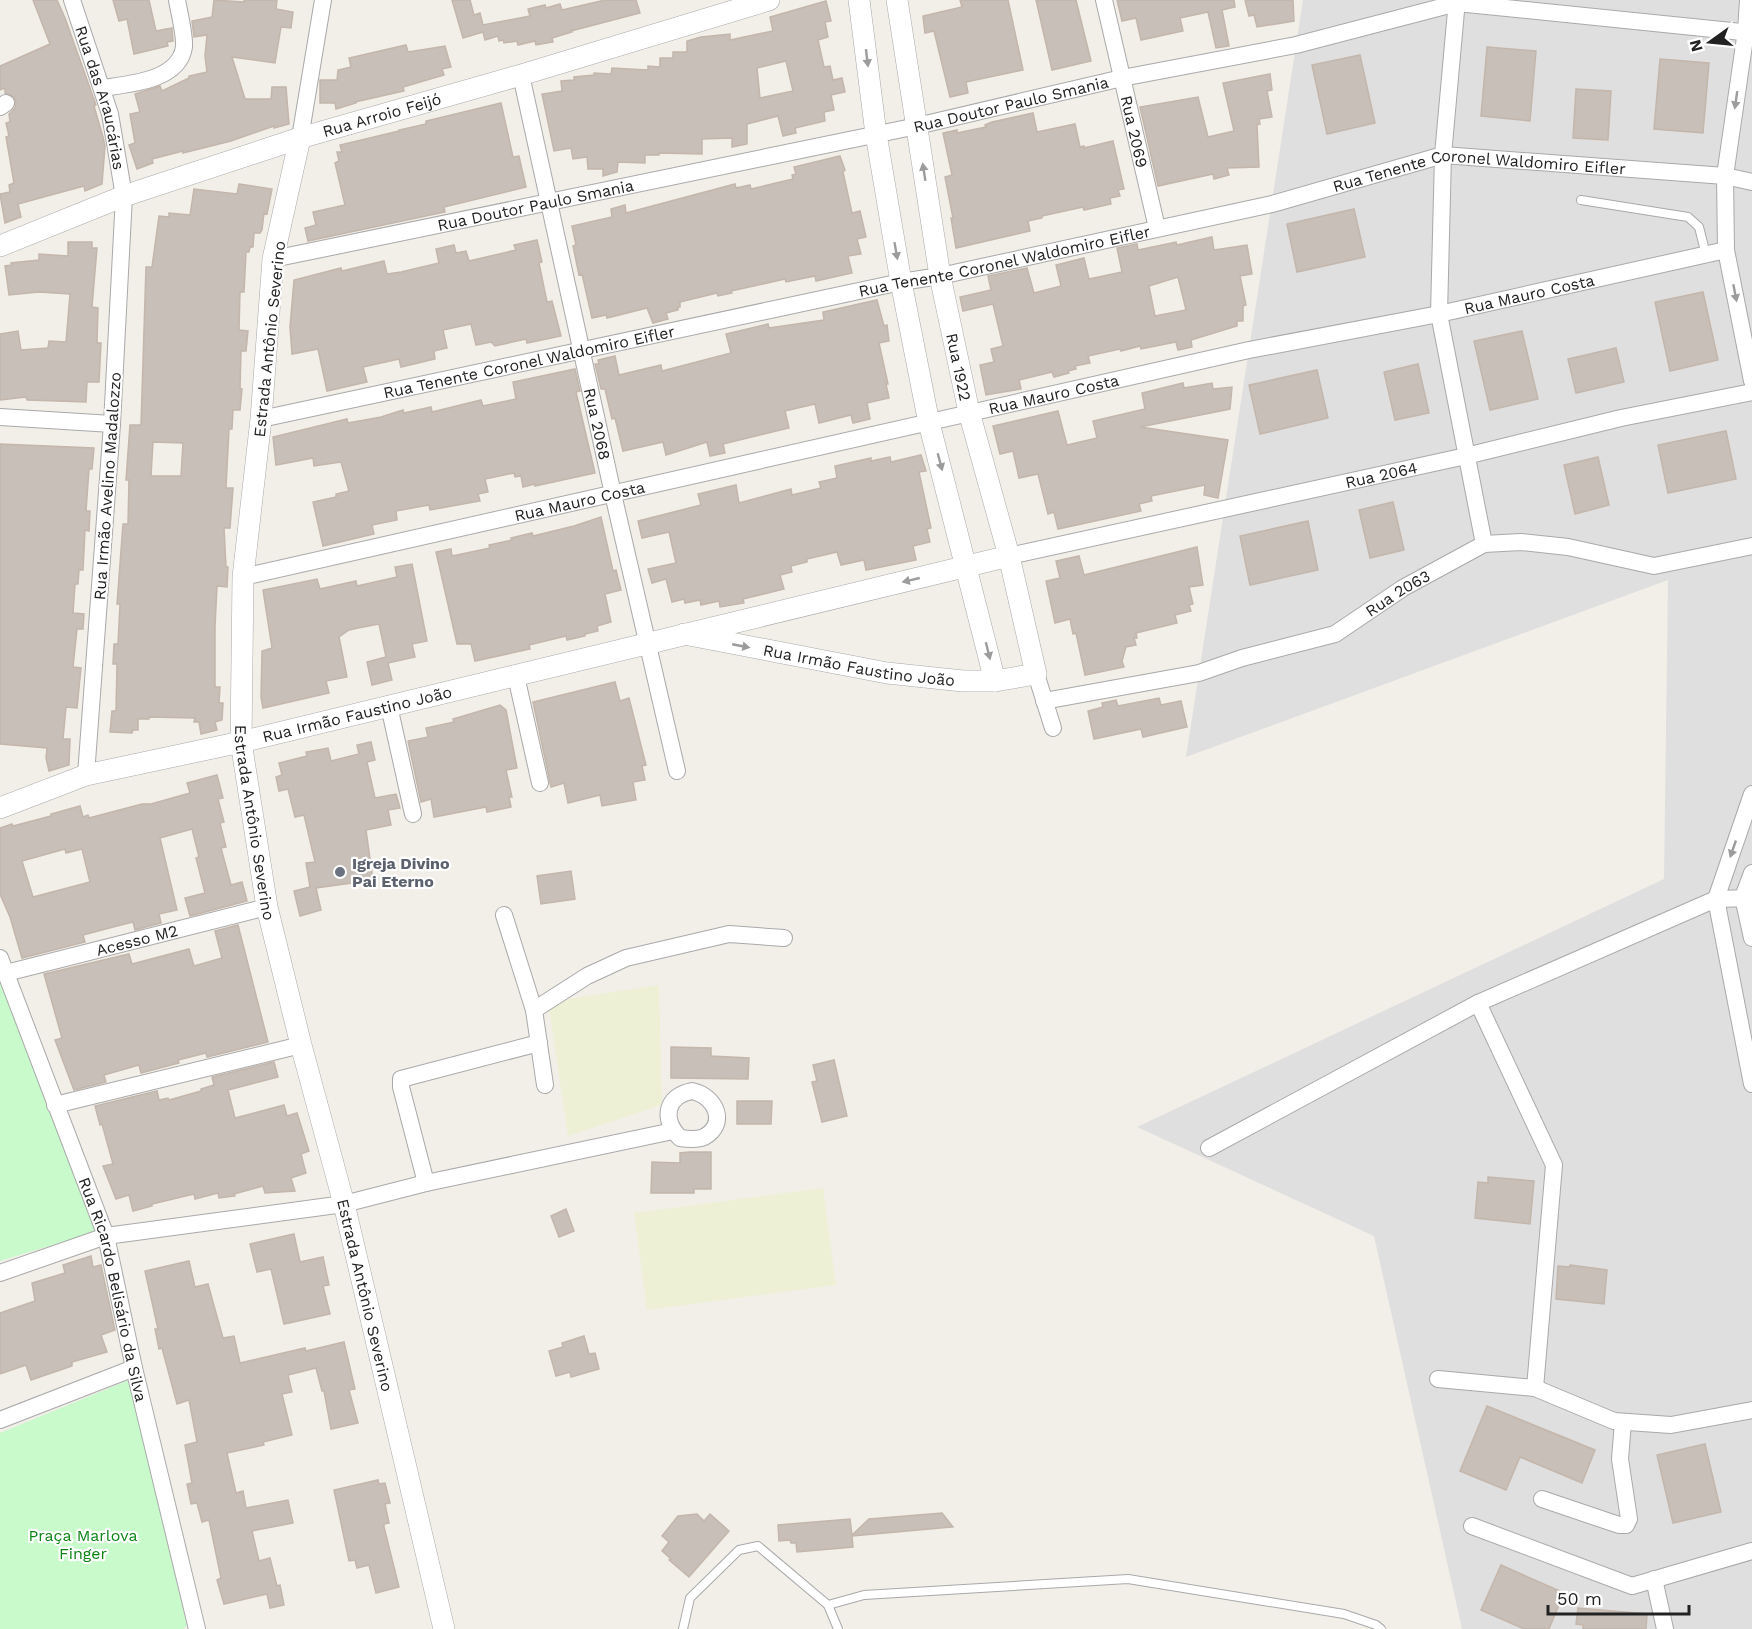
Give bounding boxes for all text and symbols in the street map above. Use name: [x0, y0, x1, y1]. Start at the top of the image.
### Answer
north arrow: [1680, 12, 1740, 72]
street label: Rua das Araucárias: [71, 23, 128, 171]
text: N: [1685, 38, 1707, 54]
one-way arrow: [862, 49, 871, 68]
street label: Rua Doutor Paulo Smania: [911, 72, 1110, 137]
street label: Rua Arroio Feijó: [320, 89, 443, 141]
one-way arrow: [1732, 90, 1741, 109]
street label: Rua 2069: [1117, 94, 1152, 170]
street label: Rua Tenente Coronel Waldomiro Eifler: [1331, 146, 1627, 196]
one-way arrow: [919, 162, 928, 181]
street label: Rua Doutor Paulo Smania: [436, 176, 635, 235]
street label: Rua Tenente Coronel Waldomiro Eifler: [857, 222, 1152, 301]
street label: Estrada Antônio Severino: [250, 240, 289, 438]
one-way arrow: [892, 241, 901, 260]
street label: Rua Mauro Costa: [1462, 271, 1596, 318]
one-way arrow: [1731, 284, 1740, 303]
street label: Rua Tenente Coronel Waldomiro Eifler: [382, 322, 677, 403]
street label: Rua 1922: [942, 331, 975, 403]
street label: Rua Irmão Avelino Madalozzo: [90, 371, 125, 601]
street label: Rua Mauro Costa: [987, 371, 1121, 419]
street label: Rua 2068: [580, 386, 614, 462]
one-way arrow: [935, 453, 945, 471]
street label: Rua 2064: [1343, 458, 1419, 492]
street label: Rua Mauro Costa: [513, 478, 647, 525]
street label: Rua 2063: [1362, 566, 1433, 621]
one-way arrow: [901, 576, 920, 586]
street label: Rua Irmão Faustino João: [762, 640, 956, 690]
one-way arrow: [732, 642, 751, 651]
one-way arrow: [983, 642, 993, 660]
street label: Rua Irmão Faustino João: [261, 682, 454, 746]
street label: Estrada Antônio Severino: [231, 725, 279, 922]
one-way arrow: [1728, 840, 1737, 858]
place label: Igreja Divino Pai Eterno: [352, 854, 450, 891]
marker: Igreja Divino Pai Eterno: [333, 865, 347, 879]
street label: Acesso M2: [94, 921, 180, 960]
street label: Rua Ricardo Belisário da Silva: [74, 1175, 151, 1404]
street label: Estrada Antônio Severino: [333, 1197, 397, 1394]
park label: Praça Marlova Finger: [28, 1526, 138, 1563]
scale bar: [1548, 1578, 1689, 1616]
text: 50 m: [1557, 1588, 1602, 1609]

